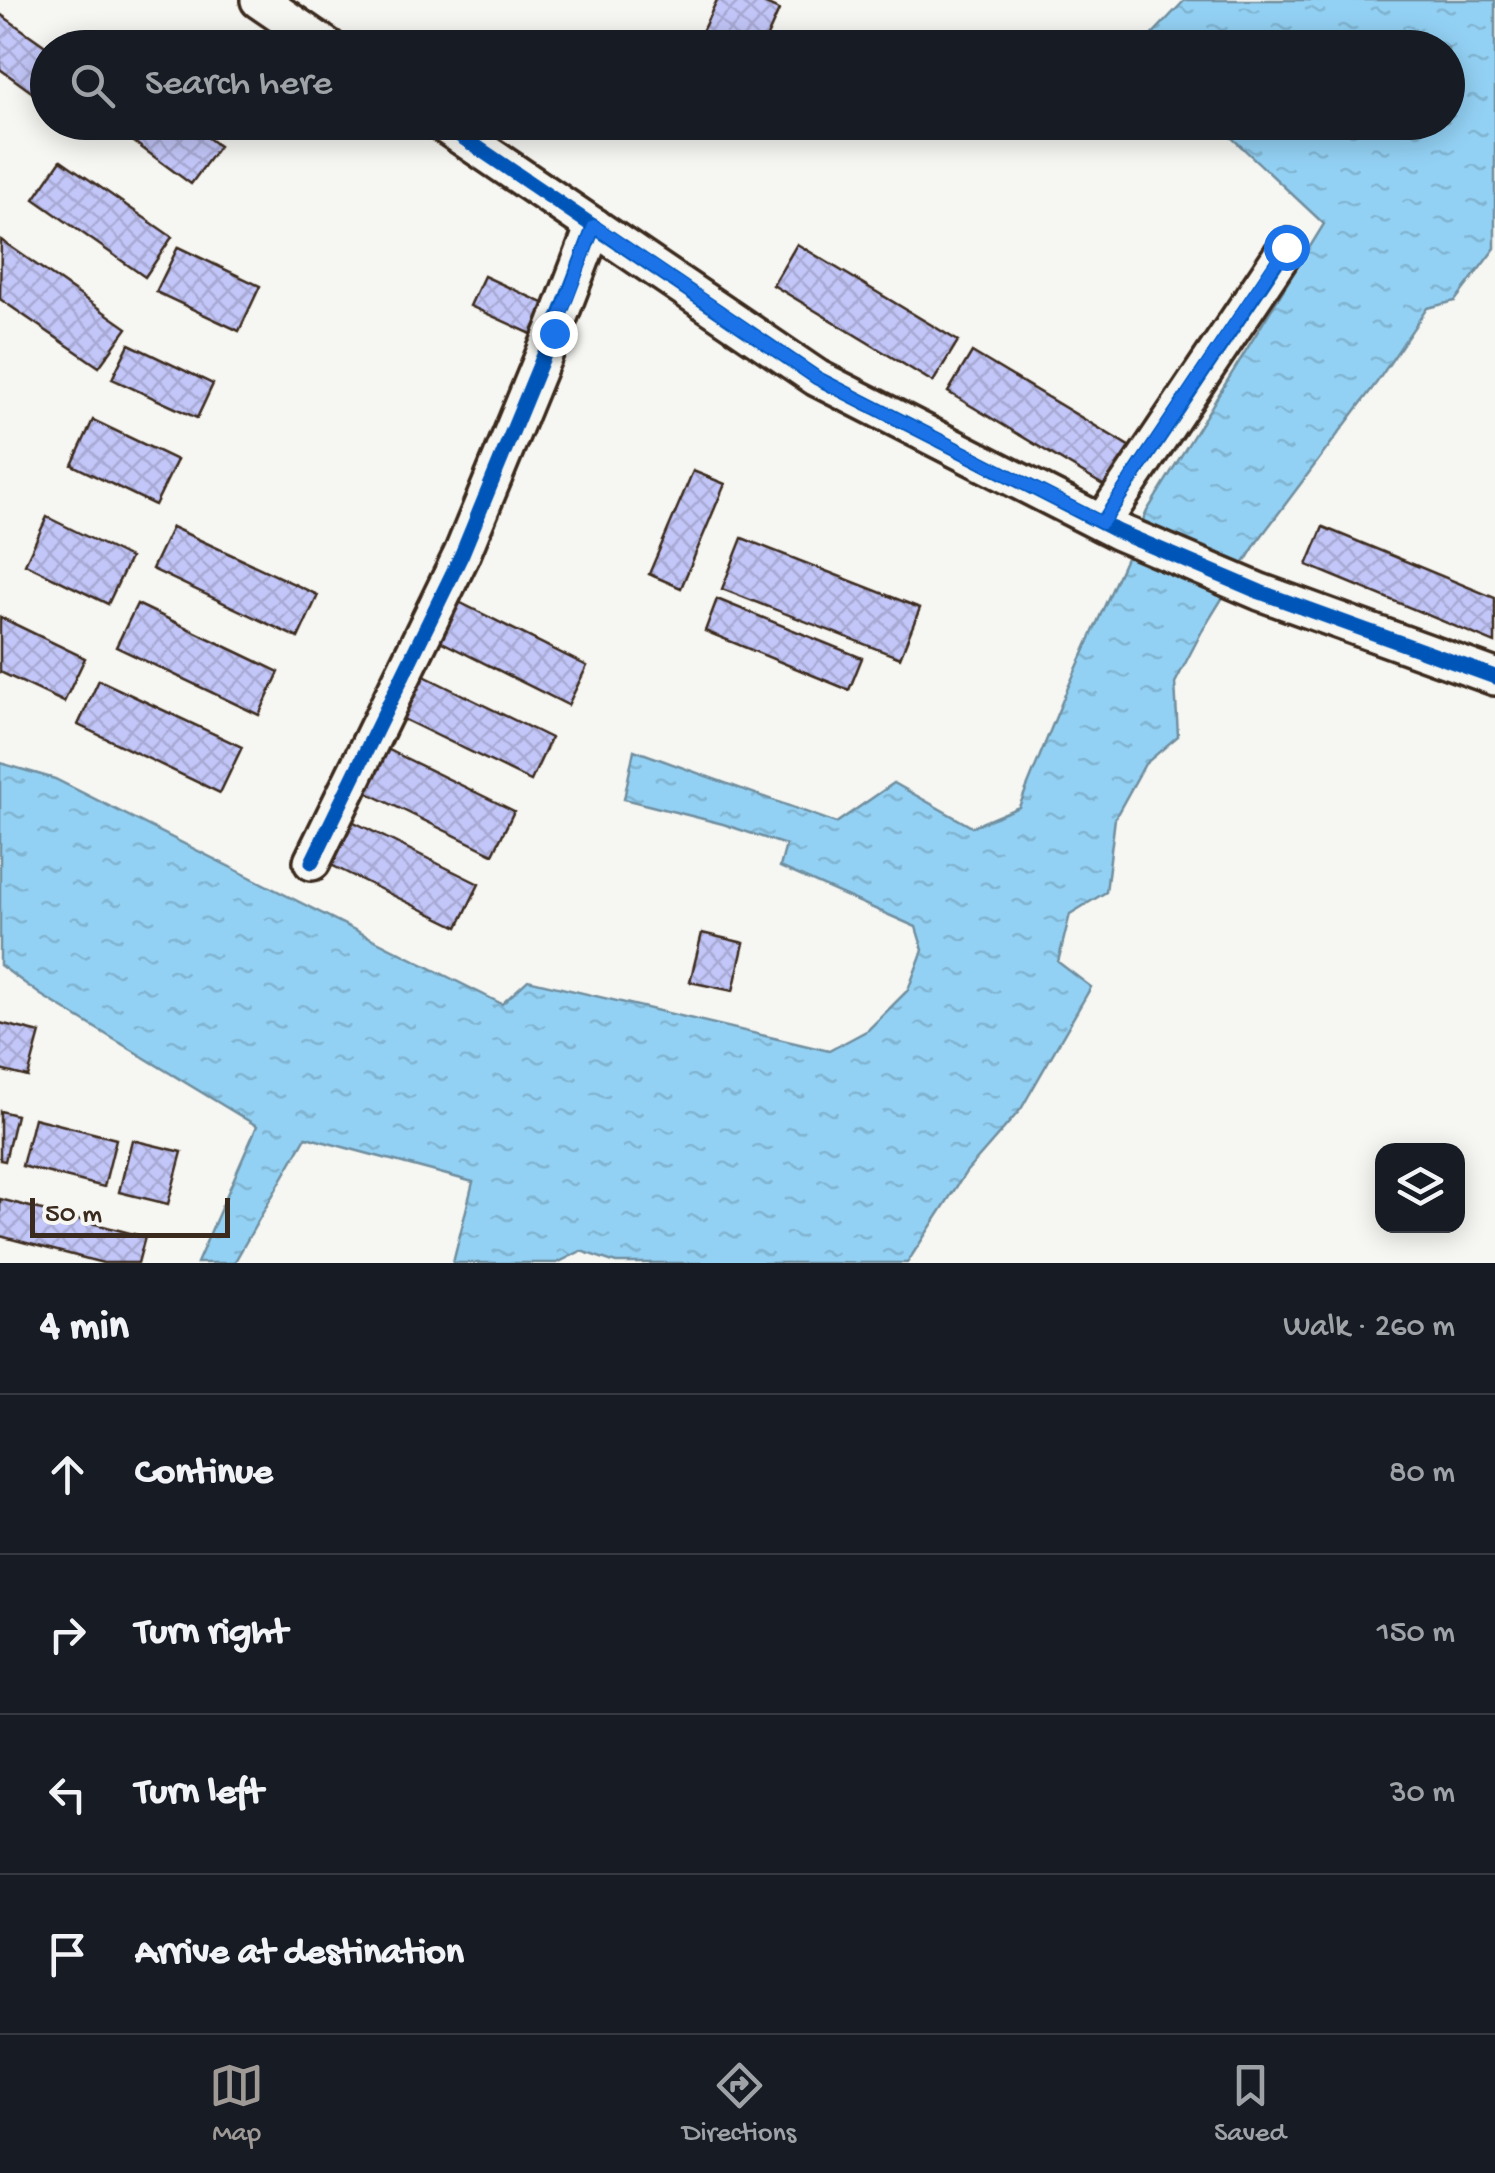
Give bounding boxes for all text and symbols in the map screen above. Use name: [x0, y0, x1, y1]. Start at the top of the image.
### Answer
search box: [30, 30, 1465, 140]
icon: search: [65, 58, 120, 113]
text: Search here: [145, 63, 332, 107]
route start: [1264, 225, 1310, 271]
route end: [532, 311, 578, 357]
map controls: [1375, 1143, 1465, 1233]
button: layers: [1375, 1143, 1465, 1233]
scale bar: [30, 1193, 230, 1238]
text: 50 m: [45, 1199, 102, 1232]
text: 4 min: [40, 1304, 129, 1353]
text: Walk · 260 m: [1283, 1309, 1455, 1347]
icon: ahead: [40, 1447, 95, 1502]
text: Continue: [135, 1452, 273, 1496]
text: 80 m: [1389, 1455, 1455, 1493]
icon: right: [40, 1607, 95, 1662]
text: Turn right: [135, 1612, 287, 1656]
text: 150 m: [1377, 1615, 1455, 1653]
icon: left: [40, 1767, 95, 1822]
text: Turn left: [135, 1772, 263, 1816]
text: 30 m: [1390, 1775, 1455, 1813]
icon: arrive: [40, 1927, 95, 1982]
text: Arrive at destination: [135, 1932, 464, 1976]
tab: Map: [209, 2058, 264, 2151]
tab: Directions: [682, 2058, 796, 2151]
tab: Saved: [1214, 2058, 1286, 2151]

